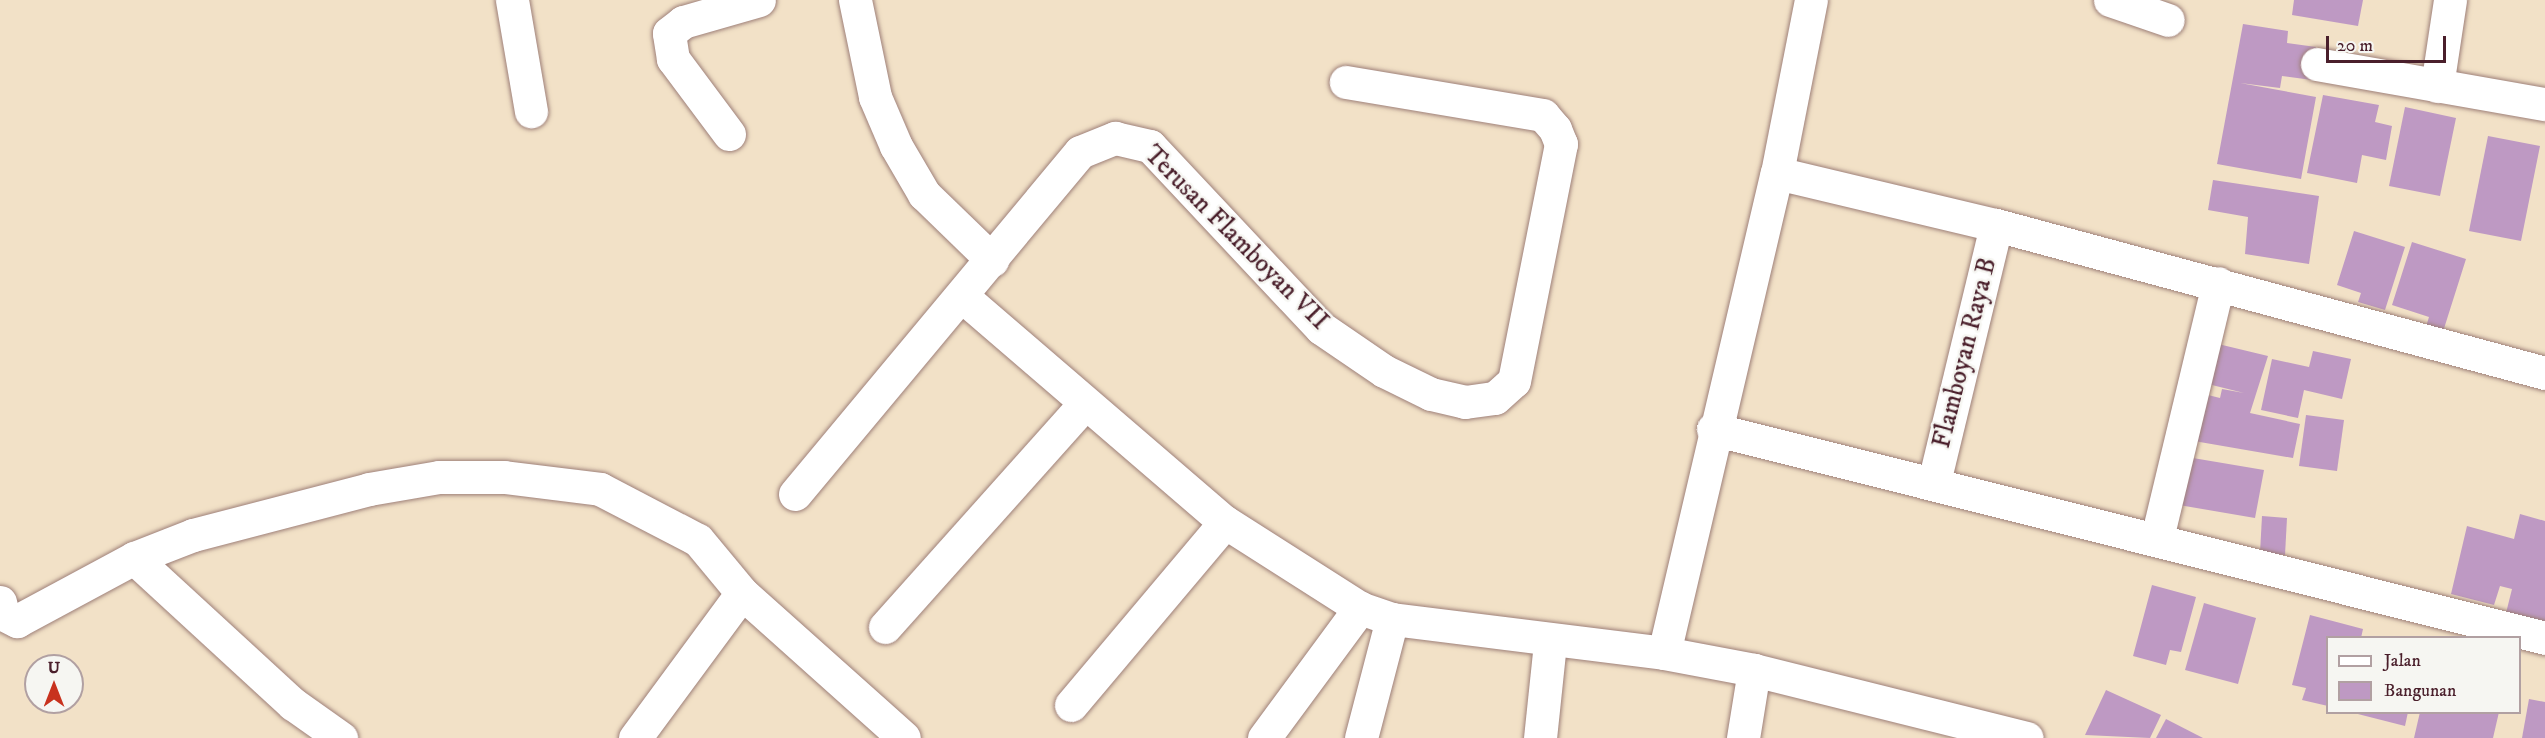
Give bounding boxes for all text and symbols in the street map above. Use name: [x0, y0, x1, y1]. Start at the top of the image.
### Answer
scale bar: [2329, 24, 2449, 62]
text: 20 m: [2337, 35, 2373, 57]
street label: Terusan Flamboyan VII: [1137, 139, 1335, 337]
street label: Flamboyan Raya B: [1926, 255, 2004, 451]
legend: [2326, 636, 2521, 714]
text: Jalan: [2384, 650, 2421, 672]
north arrow: [24, 654, 84, 714]
text: U: [48, 658, 60, 678]
text: Bangunan: [2384, 680, 2456, 702]

